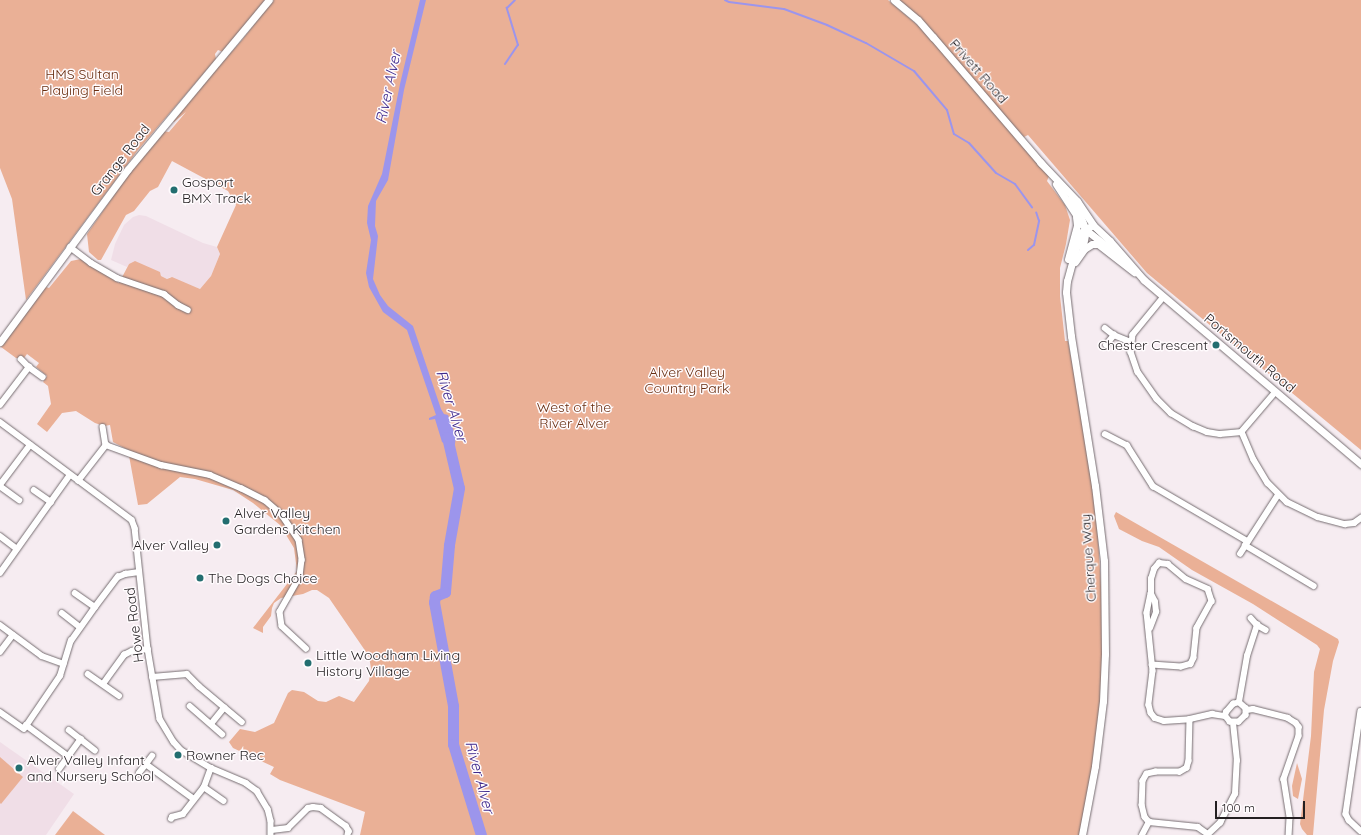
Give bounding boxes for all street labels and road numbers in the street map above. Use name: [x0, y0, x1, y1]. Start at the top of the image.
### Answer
street label: Privett Road: [946, 35, 1012, 107]
street label: Grange Road: [87, 121, 153, 199]
street label: Portsmouth Road: [1201, 310, 1299, 396]
street label: Cherque Way: [1077, 513, 1099, 603]
street label: Howe Road: [121, 586, 147, 664]

